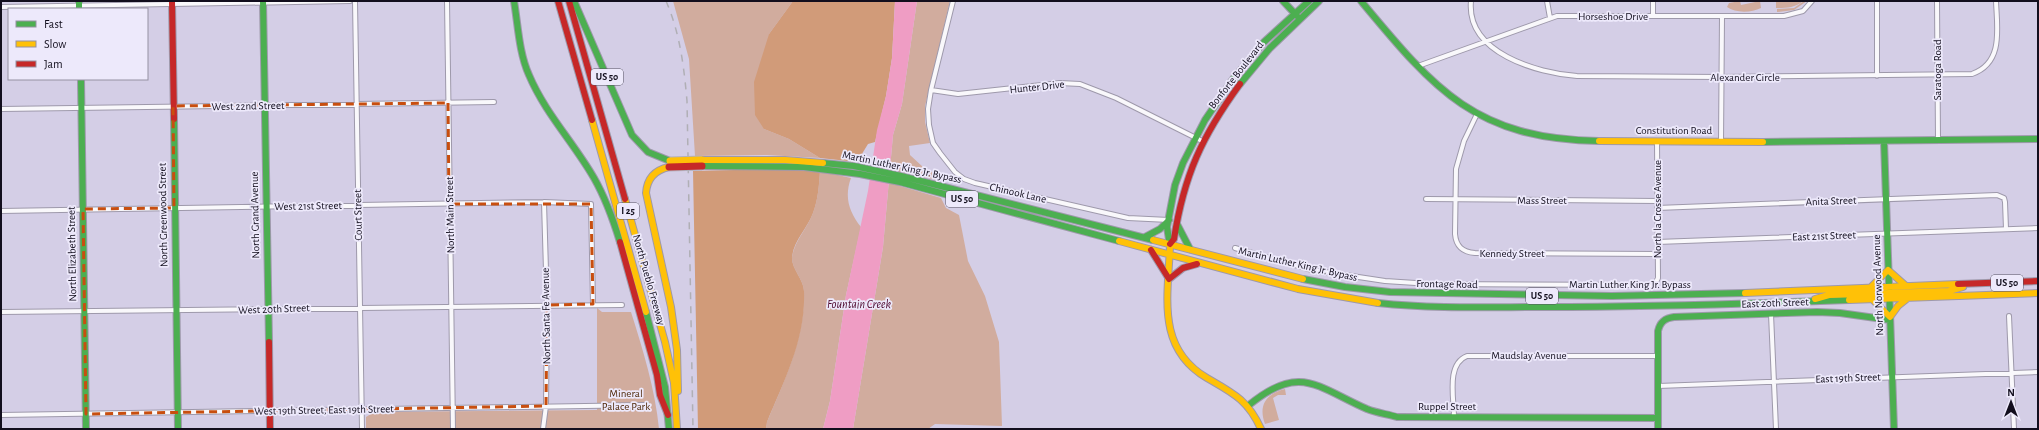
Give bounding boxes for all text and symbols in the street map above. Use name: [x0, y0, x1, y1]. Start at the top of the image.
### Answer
legend: [8, 8, 148, 80]
street label: Horseshoe Drive: [1578, 11, 1648, 22]
text: Fast: [44, 18, 63, 30]
text: Slow: [44, 38, 66, 50]
street label: Bonforte Boulevard: [1206, 39, 1266, 111]
street label: Saratoga Road: [1932, 39, 1943, 101]
text: Jam: [44, 58, 63, 70]
road number: US 50: [591, 69, 623, 85]
street label: Alexander Circle: [1710, 72, 1780, 83]
street label: Hunter Drive: [1009, 79, 1065, 95]
street label: West 22nd Street: [211, 100, 285, 112]
street label: Constitution Road: [1636, 125, 1713, 136]
street label: Martin Luther King Jr. Bypass: [841, 149, 963, 185]
street label: North la Crosse Avenue: [1652, 160, 1663, 258]
street label: North Greenwood Street: [157, 162, 169, 267]
street label: North Grand Avenue: [249, 171, 261, 259]
street label: North Main Street: [444, 176, 456, 254]
street label: Chinook Lane: [989, 181, 1047, 205]
street label: Court Street: [352, 189, 364, 241]
road number: US 50: [946, 191, 978, 207]
street label: Mass Street: [1517, 195, 1567, 206]
street label: Anita Street: [1805, 195, 1857, 207]
street label: West 21st Street: [274, 200, 343, 212]
road number: I 25: [617, 203, 639, 219]
street label: North Elizabeth Street: [66, 206, 78, 302]
street label: East 21st Street: [1792, 229, 1856, 243]
street label: North Pueblo Freeway: [631, 233, 667, 327]
street label: North Norwood Avenue: [1871, 234, 1885, 336]
street label: Martin Luther King Jr. Bypass: [1237, 245, 1359, 283]
street label: Kennedy Street: [1479, 248, 1545, 259]
street label: North Santa Fe Avenue: [540, 268, 552, 364]
road number: US 50: [1991, 275, 2023, 291]
street label: Frontage Road: [1416, 278, 1478, 290]
street label: Martin Luther King Jr. Bypass: [1569, 279, 1691, 290]
road number: US 50: [1526, 288, 1558, 304]
street label: East 20th Street: [1741, 296, 1809, 310]
water label: Fountain Creek: [827, 298, 891, 310]
street label: West 20th Street: [238, 302, 310, 316]
street label: Maudslay Avenue: [1491, 350, 1567, 361]
street label: East 19th Street: [1815, 371, 1881, 385]
north arrow: [1991, 382, 2031, 422]
text: N: [2007, 387, 2015, 398]
park label: Mineral Palace Park: [602, 388, 650, 412]
street label: Ruppel Street: [1418, 401, 1477, 412]
street label: West 19th Street; East 19th Street: [254, 403, 394, 417]

